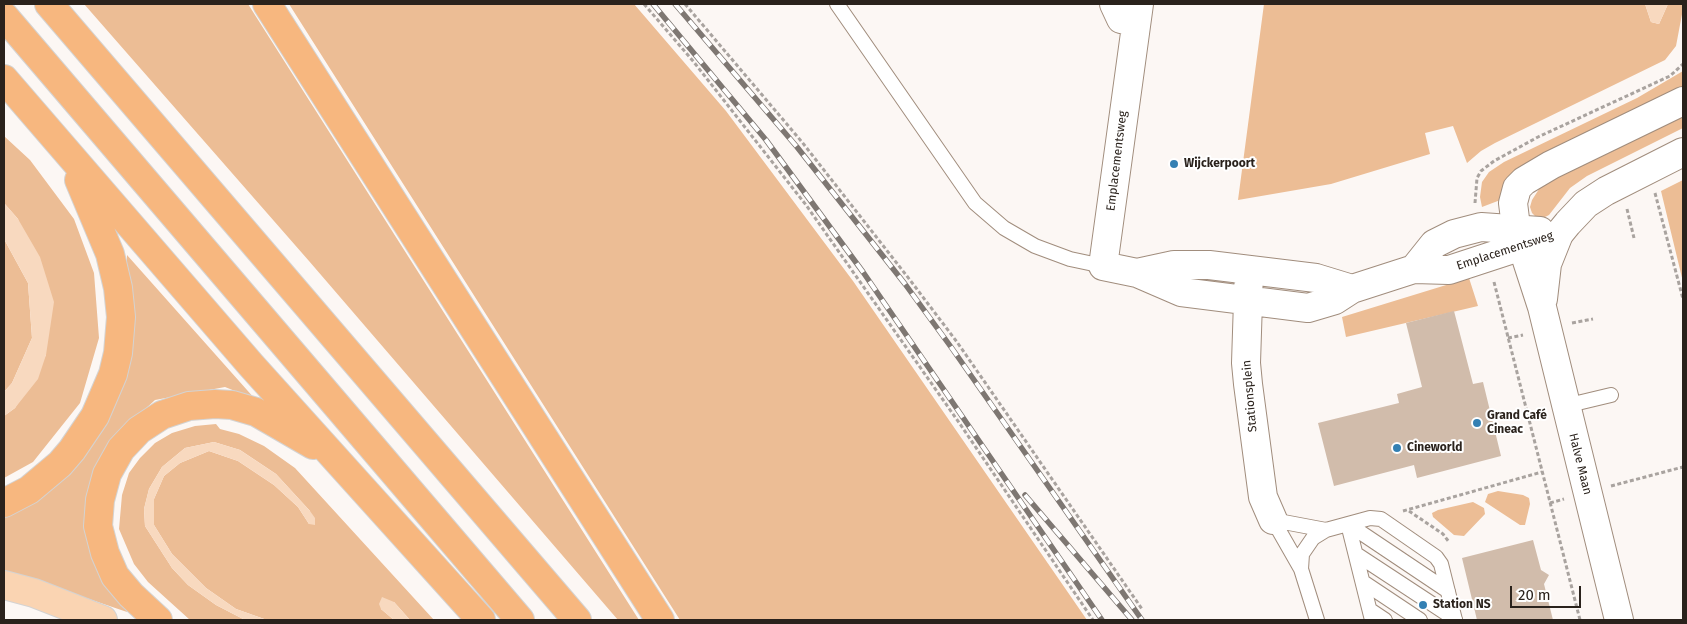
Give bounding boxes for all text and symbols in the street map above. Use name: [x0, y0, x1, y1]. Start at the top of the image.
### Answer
street label: Emplacementsweg: [1104, 110, 1130, 212]
place label: Wijckerpoort: [1184, 157, 1255, 171]
marker: Wijckerpoort: [1168, 158, 1180, 170]
street label: Emplacementsweg: [1455, 229, 1555, 273]
street label: Stationsplein: [1240, 359, 1260, 433]
place label: Grand Café Cineac: [1487, 409, 1547, 437]
marker: Grand Café Cineac: [1471, 417, 1483, 429]
street label: Halve Maan: [1565, 432, 1595, 496]
place label: Cineworld: [1407, 441, 1462, 455]
marker: Cineworld: [1391, 442, 1403, 454]
scale bar: [1512, 576, 1583, 608]
text: 20 m: [1518, 586, 1551, 604]
place label: Station NS: [1433, 598, 1491, 612]
marker: Station NS: [1417, 599, 1429, 611]

